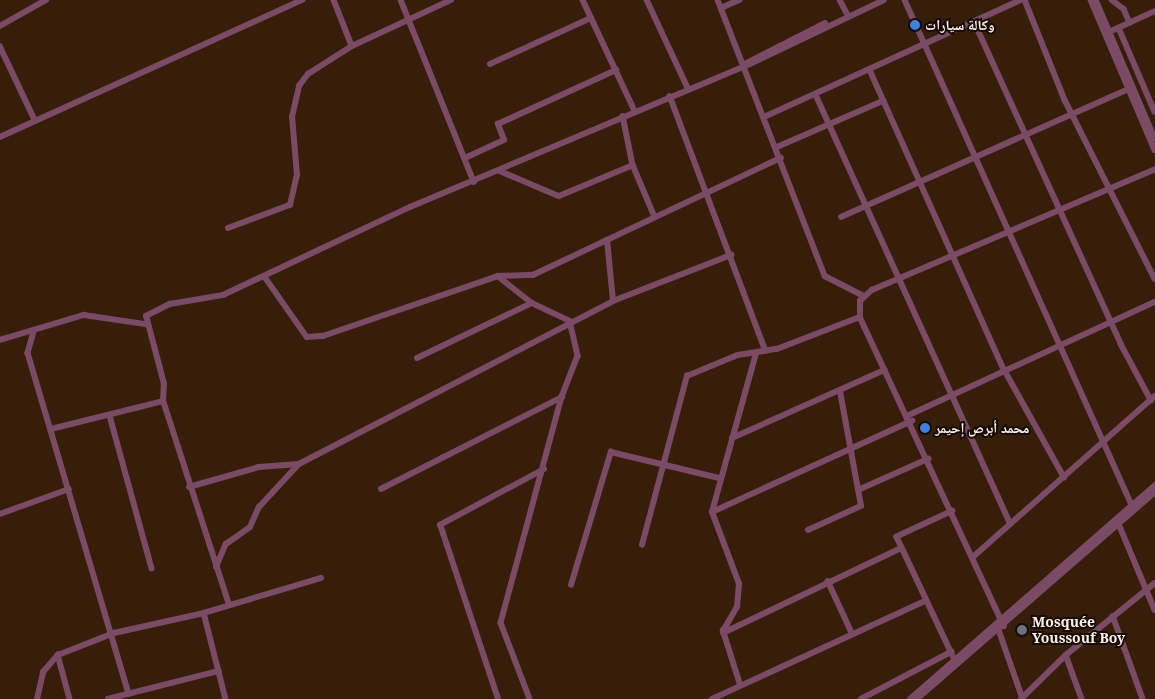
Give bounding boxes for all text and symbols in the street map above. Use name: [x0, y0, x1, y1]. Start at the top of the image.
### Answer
place label: وكالة سيارات: [925, 17, 995, 33]
marker: وكالة سيارات: [909, 19, 921, 31]
place label: محمد أبرص إحيمر: [935, 420, 1029, 436]
marker: محمد أبرص إحيمر: [919, 422, 931, 434]
place label: Mosquée Youssouf Boy: [1032, 614, 1125, 646]
marker: Mosquée Youssouf Boy: [1016, 624, 1028, 636]

